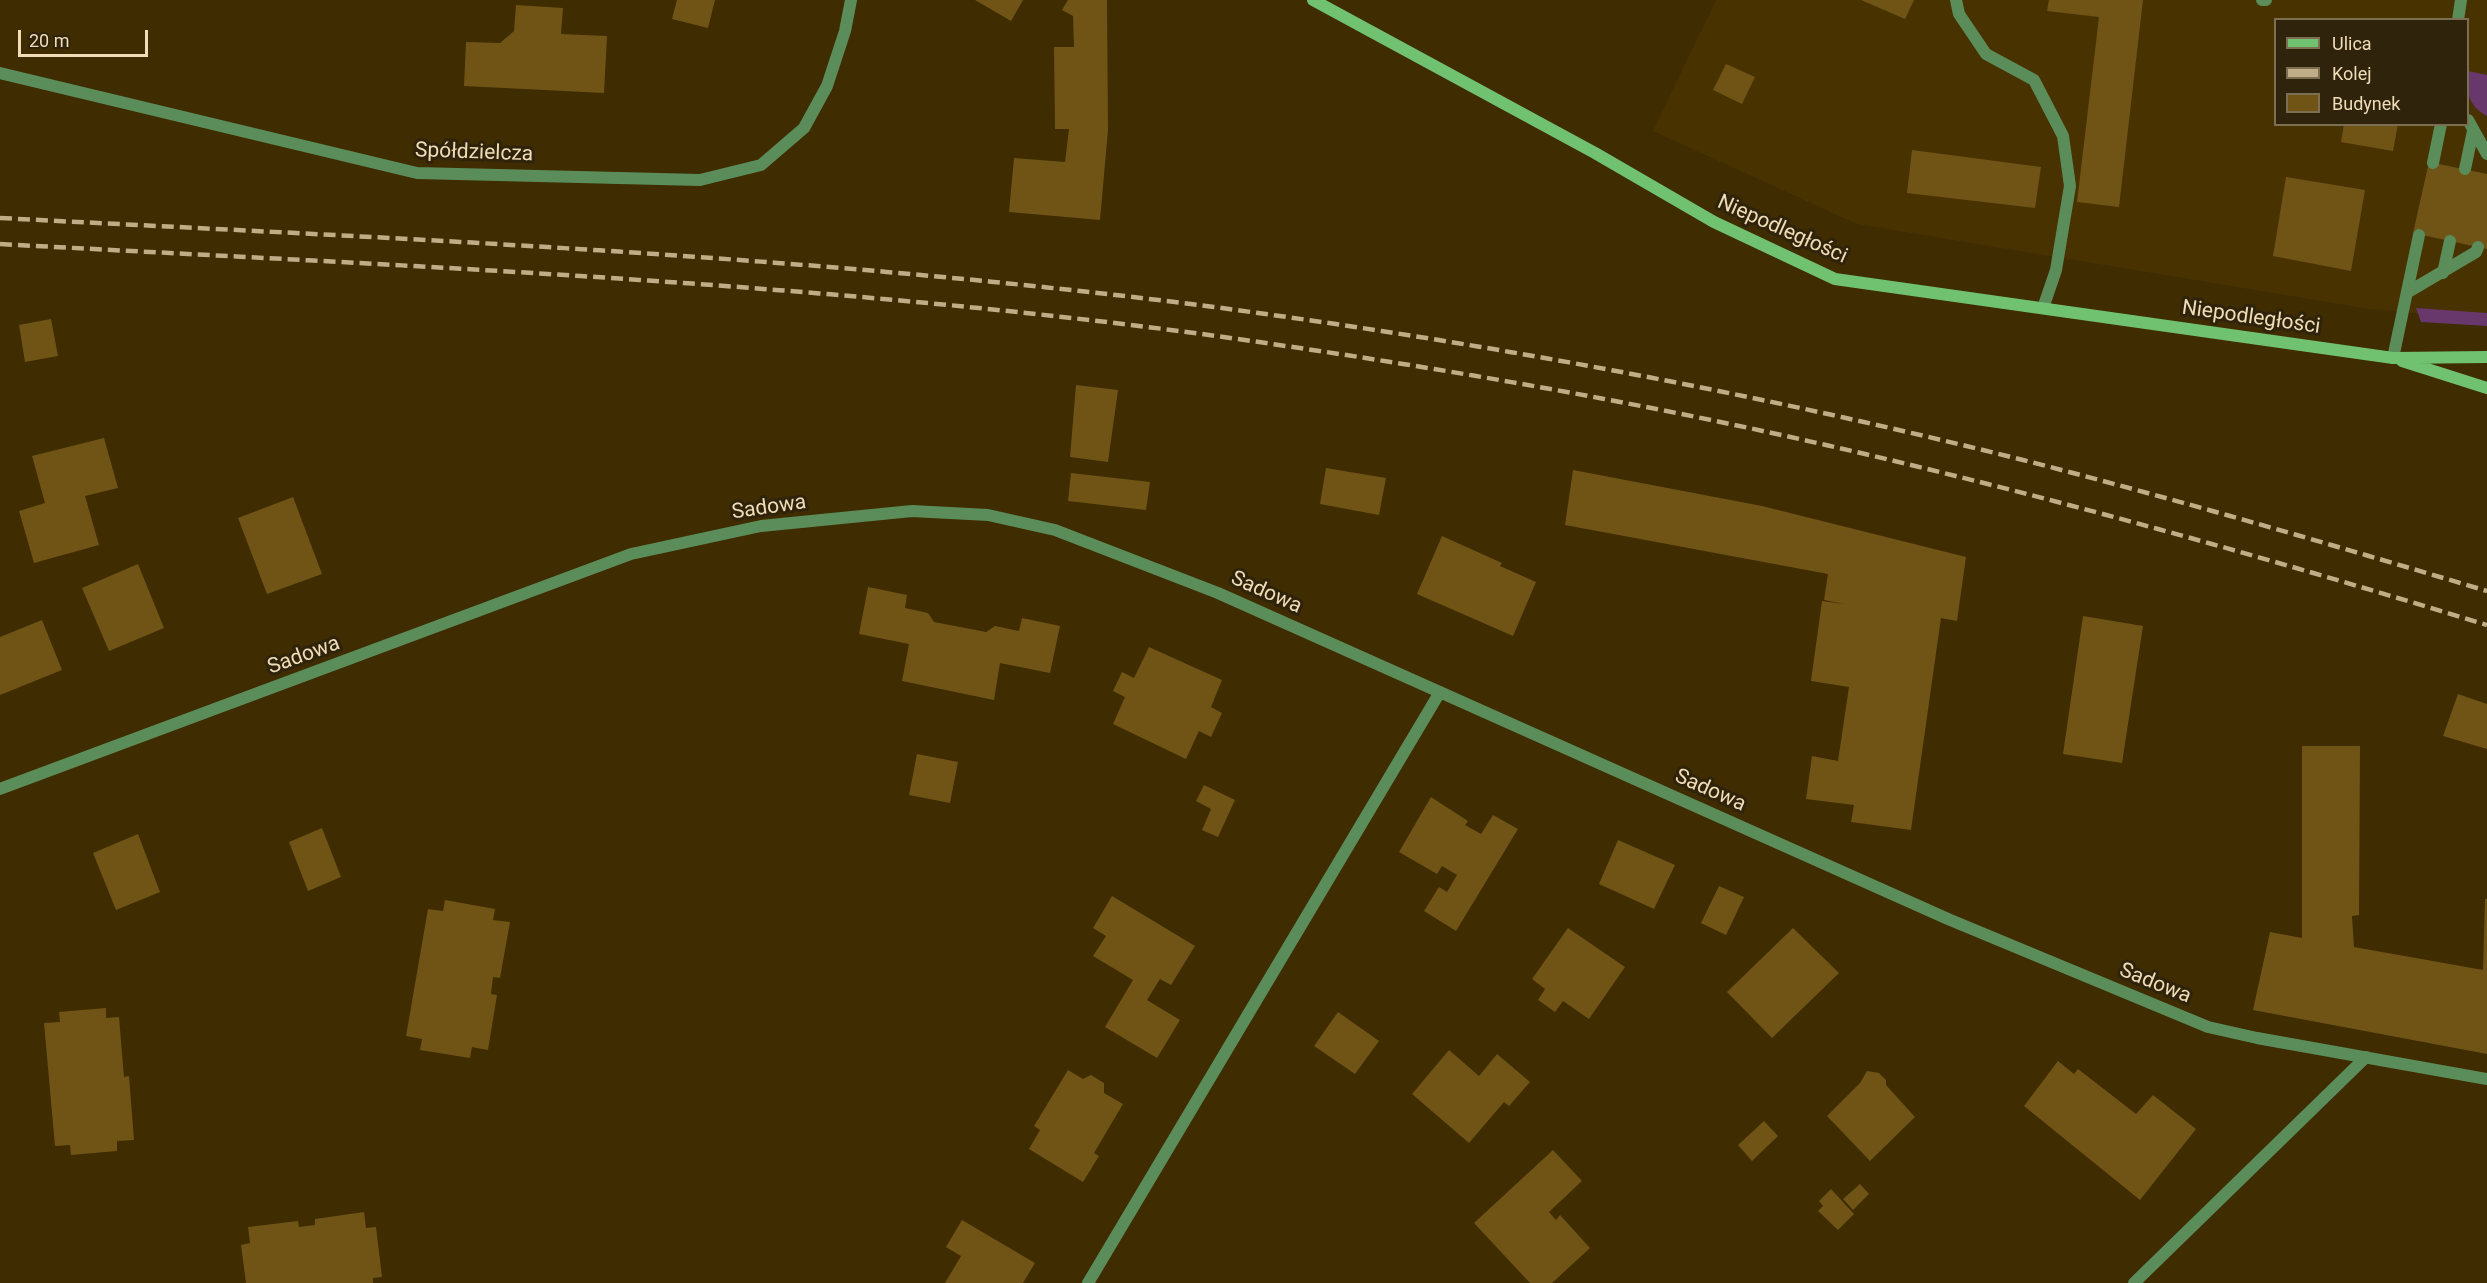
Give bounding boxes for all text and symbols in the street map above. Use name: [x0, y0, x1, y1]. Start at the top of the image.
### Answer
scale bar: [21, 18, 152, 56]
legend: [2274, 18, 2469, 126]
text: 20 m: [29, 30, 69, 51]
text: Ulica: [2332, 33, 2372, 54]
text: Kolej: [2332, 63, 2372, 84]
text: Budynek: [2332, 93, 2400, 114]
street label: Spółdzielcza: [414, 138, 534, 168]
street label: Niepodległości: [1713, 190, 1851, 270]
street label: Niepodległości: [2180, 296, 2322, 340]
street label: Sadowa: [730, 490, 808, 526]
street label: Sadowa: [1227, 566, 1305, 620]
street label: Sadowa: [264, 631, 344, 681]
street label: Sadowa: [1671, 764, 1749, 818]
street label: Sadowa: [2116, 958, 2194, 1010]

